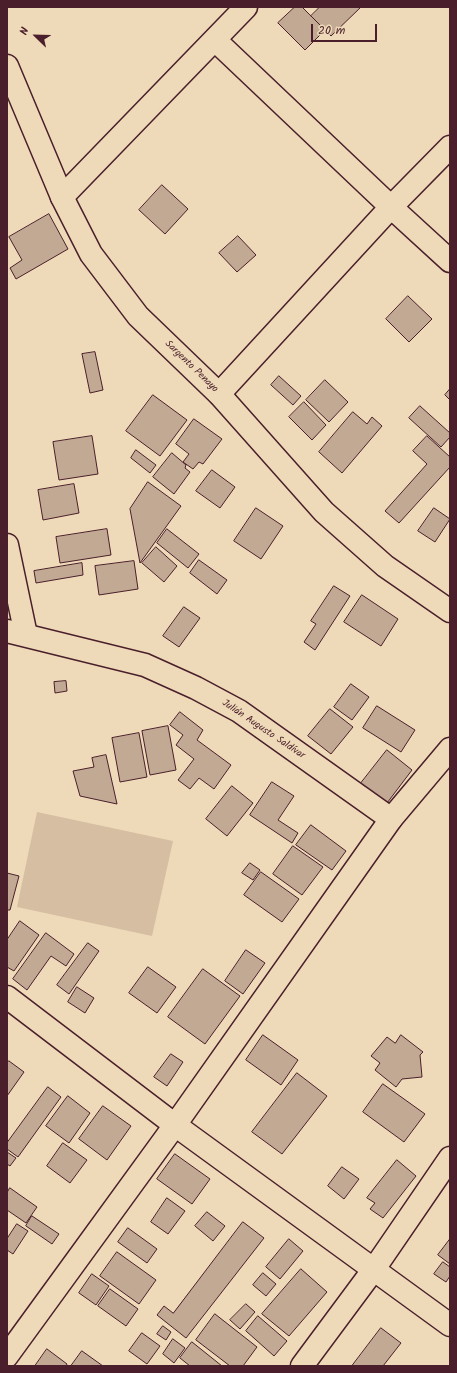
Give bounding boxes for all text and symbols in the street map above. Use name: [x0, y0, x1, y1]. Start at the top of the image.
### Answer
north arrow: [16, 16, 56, 56]
scale bar: [313, 16, 379, 42]
text: 20 m: [318, 21, 345, 40]
text: N: [15, 25, 35, 38]
street label: Sargento Penayo: [162, 339, 220, 395]
street label: Julián Augusto Saldívar: [219, 698, 307, 762]

